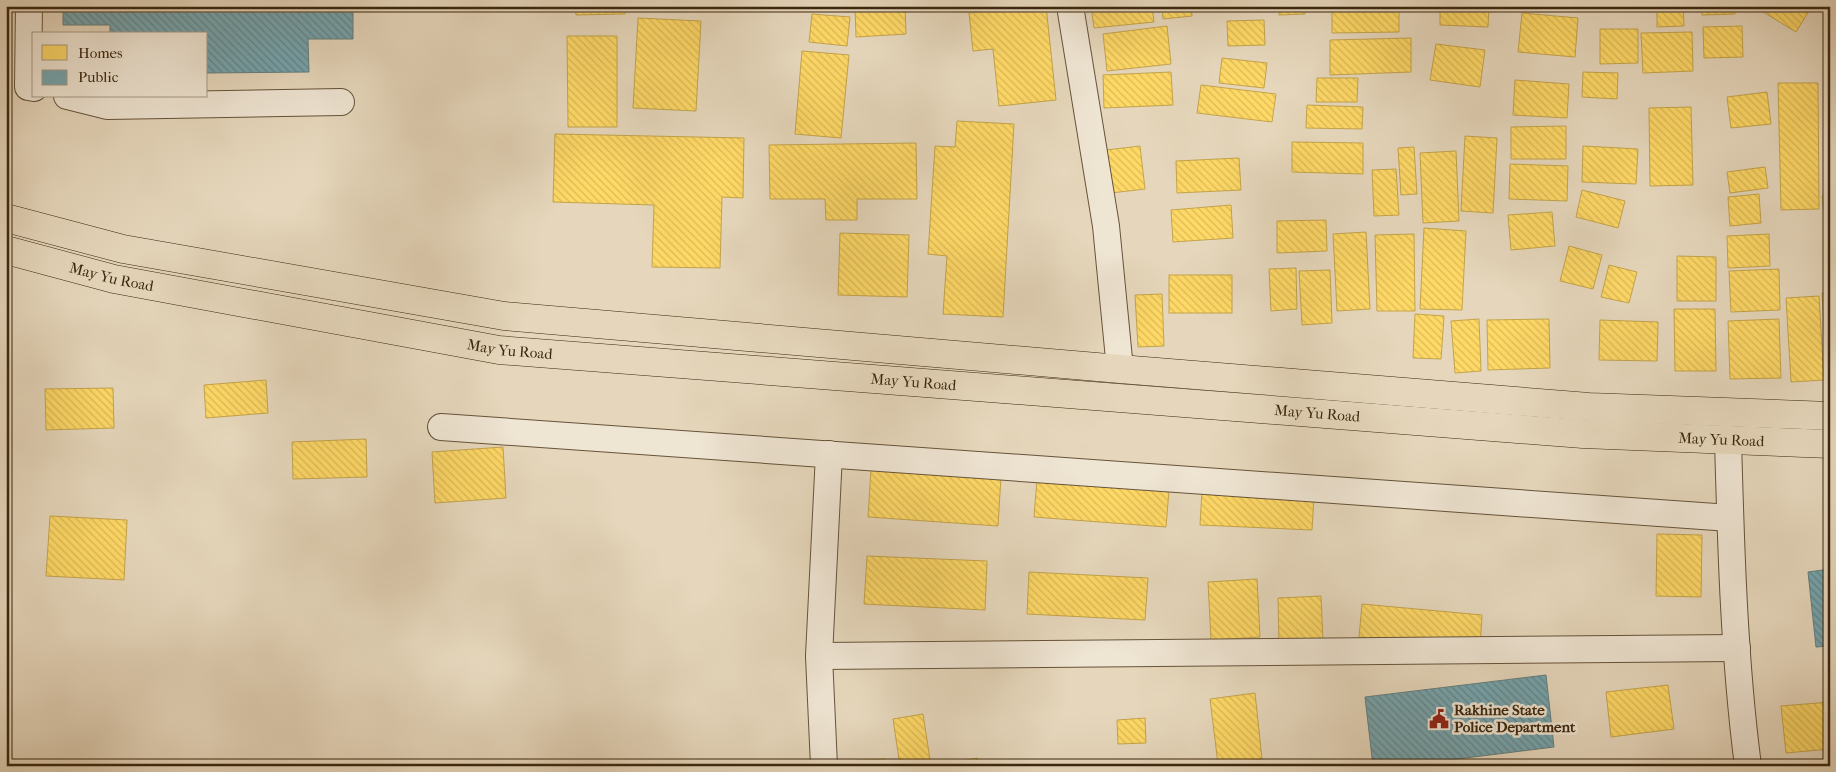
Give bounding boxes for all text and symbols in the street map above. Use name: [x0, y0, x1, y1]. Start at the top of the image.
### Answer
legend: [32, 32, 208, 98]
text: Homes: [78, 44, 123, 62]
text: Public: [78, 68, 119, 86]
street label: May Yu Road: [67, 258, 156, 295]
street label: May Yu Road: [466, 335, 554, 363]
street label: May Yu Road: [870, 370, 958, 394]
street label: May Yu Road: [1274, 401, 1362, 426]
street label: May Yu Road: [1678, 429, 1765, 450]
place label: Rakhine State Police Department: [1454, 701, 1576, 736]
public building icon: Rakhine State Police Department: [1428, 708, 1450, 730]

